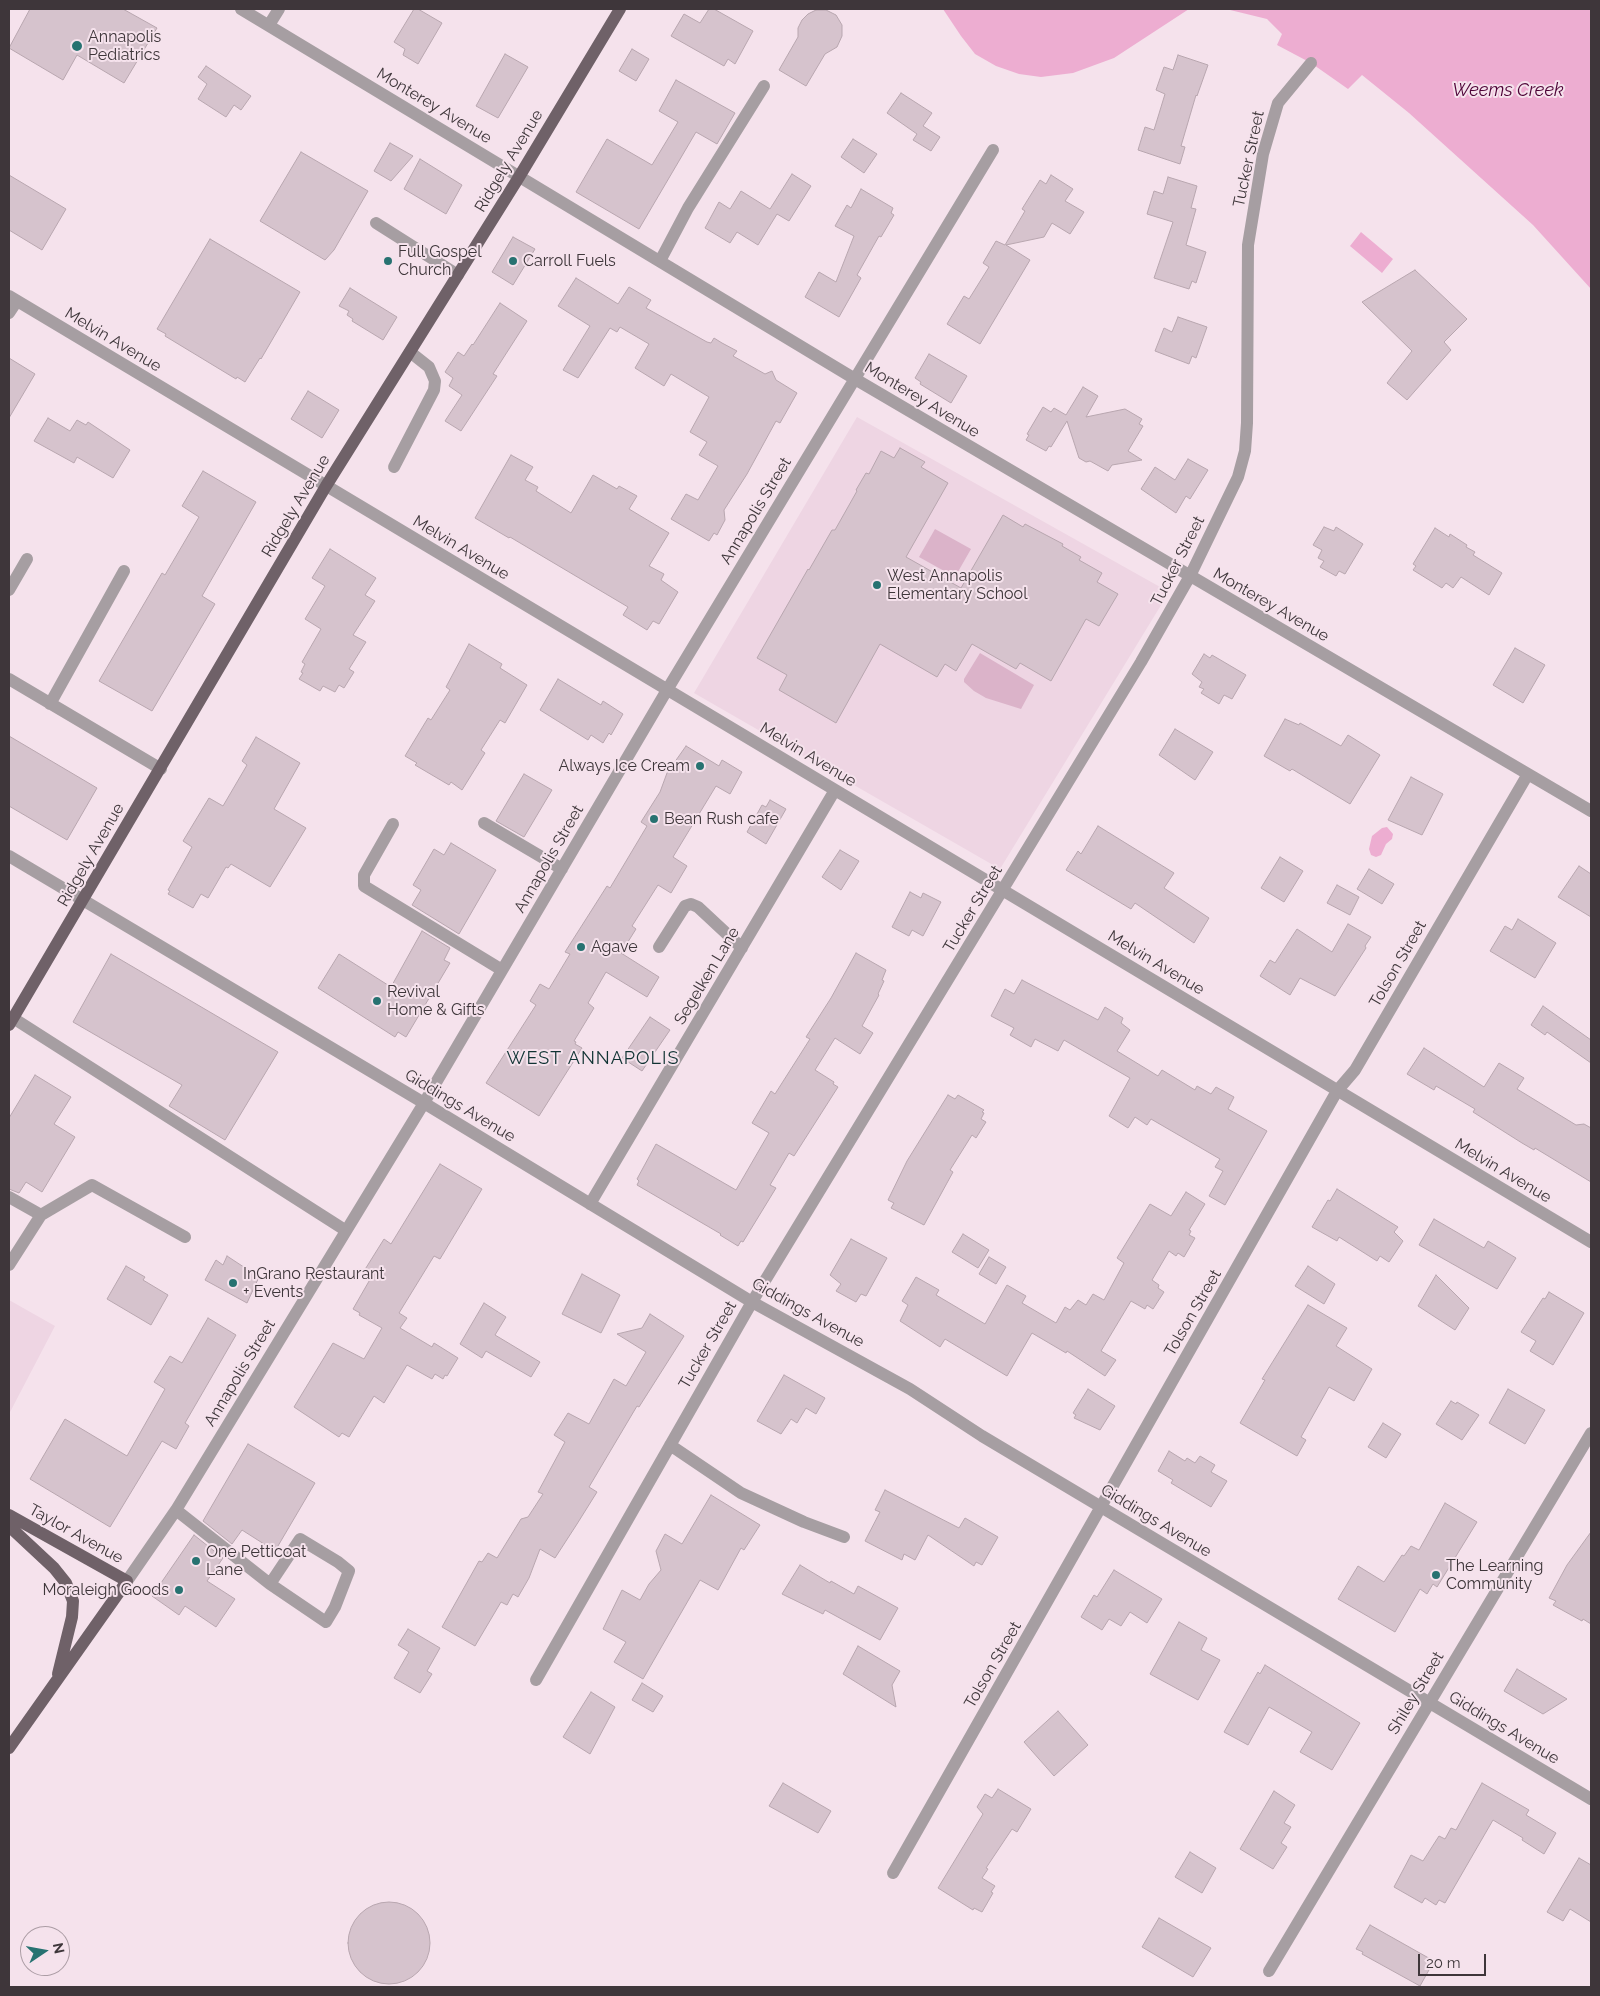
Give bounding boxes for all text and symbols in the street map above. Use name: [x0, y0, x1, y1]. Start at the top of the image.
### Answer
place label: Annapolis Pediatrics: [88, 27, 161, 65]
marker: Annapolis Pediatrics: [70, 39, 84, 53]
street label: Monterey Avenue: [373, 64, 495, 148]
water label: Weems Creek: [1452, 80, 1564, 102]
street label: Ridgely Avenue: [471, 106, 547, 216]
street label: Tucker Street: [1229, 109, 1269, 209]
place label: Full Gospel Church: [398, 242, 482, 280]
place label: Carroll Fuels: [523, 251, 616, 271]
marker: Full Gospel Church: [382, 255, 394, 267]
marker: Carroll Fuels: [507, 255, 519, 267]
street label: Melvin Avenue: [61, 304, 165, 376]
street label: Monterey Avenue: [861, 358, 983, 442]
street label: Ridgely Avenue: [258, 451, 334, 561]
street label: Annapolis Street: [716, 454, 796, 568]
street label: Melvin Avenue: [409, 512, 513, 584]
street label: Tucker Street: [1147, 513, 1209, 609]
street label: Monterey Avenue: [1210, 564, 1332, 646]
place label: West Annapolis Elementary School: [887, 566, 1027, 604]
marker: West Annapolis Elementary School: [871, 579, 883, 591]
street label: Melvin Avenue: [756, 719, 860, 791]
place label: Always Ice Cream: [558, 756, 690, 776]
marker: Always Ice Cream: [694, 760, 706, 772]
street label: Ridgely Avenue: [54, 800, 128, 910]
street label: Annapolis Street: [510, 802, 588, 916]
place label: Bean Rush cafe: [664, 809, 779, 829]
marker: Bean Rush cafe: [648, 813, 660, 825]
street label: Tucker Street: [939, 862, 1007, 956]
street label: Tolson Street: [1365, 917, 1431, 1011]
street label: Segelken Lane: [670, 924, 744, 1028]
street label: Melvin Avenue: [1104, 927, 1208, 999]
place label: Agave: [591, 937, 638, 957]
marker: Agave: [575, 941, 587, 953]
place label: Revival Home & Gifts: [387, 982, 484, 1020]
marker: Revival Home & Gifts: [371, 995, 383, 1007]
district label: WEST ANNAPOLIS: [505, 1048, 681, 1070]
street label: Giddings Avenue: [401, 1065, 519, 1147]
street label: Melvin Avenue: [1451, 1135, 1555, 1207]
place label: InGrano Restaurant + Events: [243, 1264, 385, 1302]
street label: Tolson Street: [1160, 1266, 1226, 1360]
street label: Giddings Avenue: [748, 1274, 868, 1352]
marker: InGrano Restaurant + Events: [227, 1277, 239, 1289]
street label: Tucker Street: [675, 1298, 741, 1392]
street label: Annapolis Street: [200, 1316, 280, 1430]
street label: Giddings Avenue: [1097, 1480, 1215, 1562]
street label: Taylor Avenue: [25, 1500, 127, 1568]
place label: One Petticoat Lane: [206, 1542, 306, 1580]
marker: One Petticoat Lane: [190, 1555, 202, 1567]
place label: The Learning Community: [1446, 1556, 1543, 1594]
marker: The Learning Community: [1430, 1569, 1442, 1581]
place label: Moraleigh Goods: [43, 1580, 169, 1600]
marker: Moraleigh Goods: [173, 1584, 185, 1596]
street label: Tolson Street: [960, 1618, 1026, 1712]
street label: Shiley Street: [1384, 1648, 1448, 1738]
street label: Giddings Avenue: [1445, 1687, 1563, 1769]
north arrow: [20, 1926, 70, 1976]
text: N: [50, 1941, 68, 1955]
scale bar: [1420, 1944, 1488, 1976]
text: 20 m: [1426, 1954, 1461, 1972]

